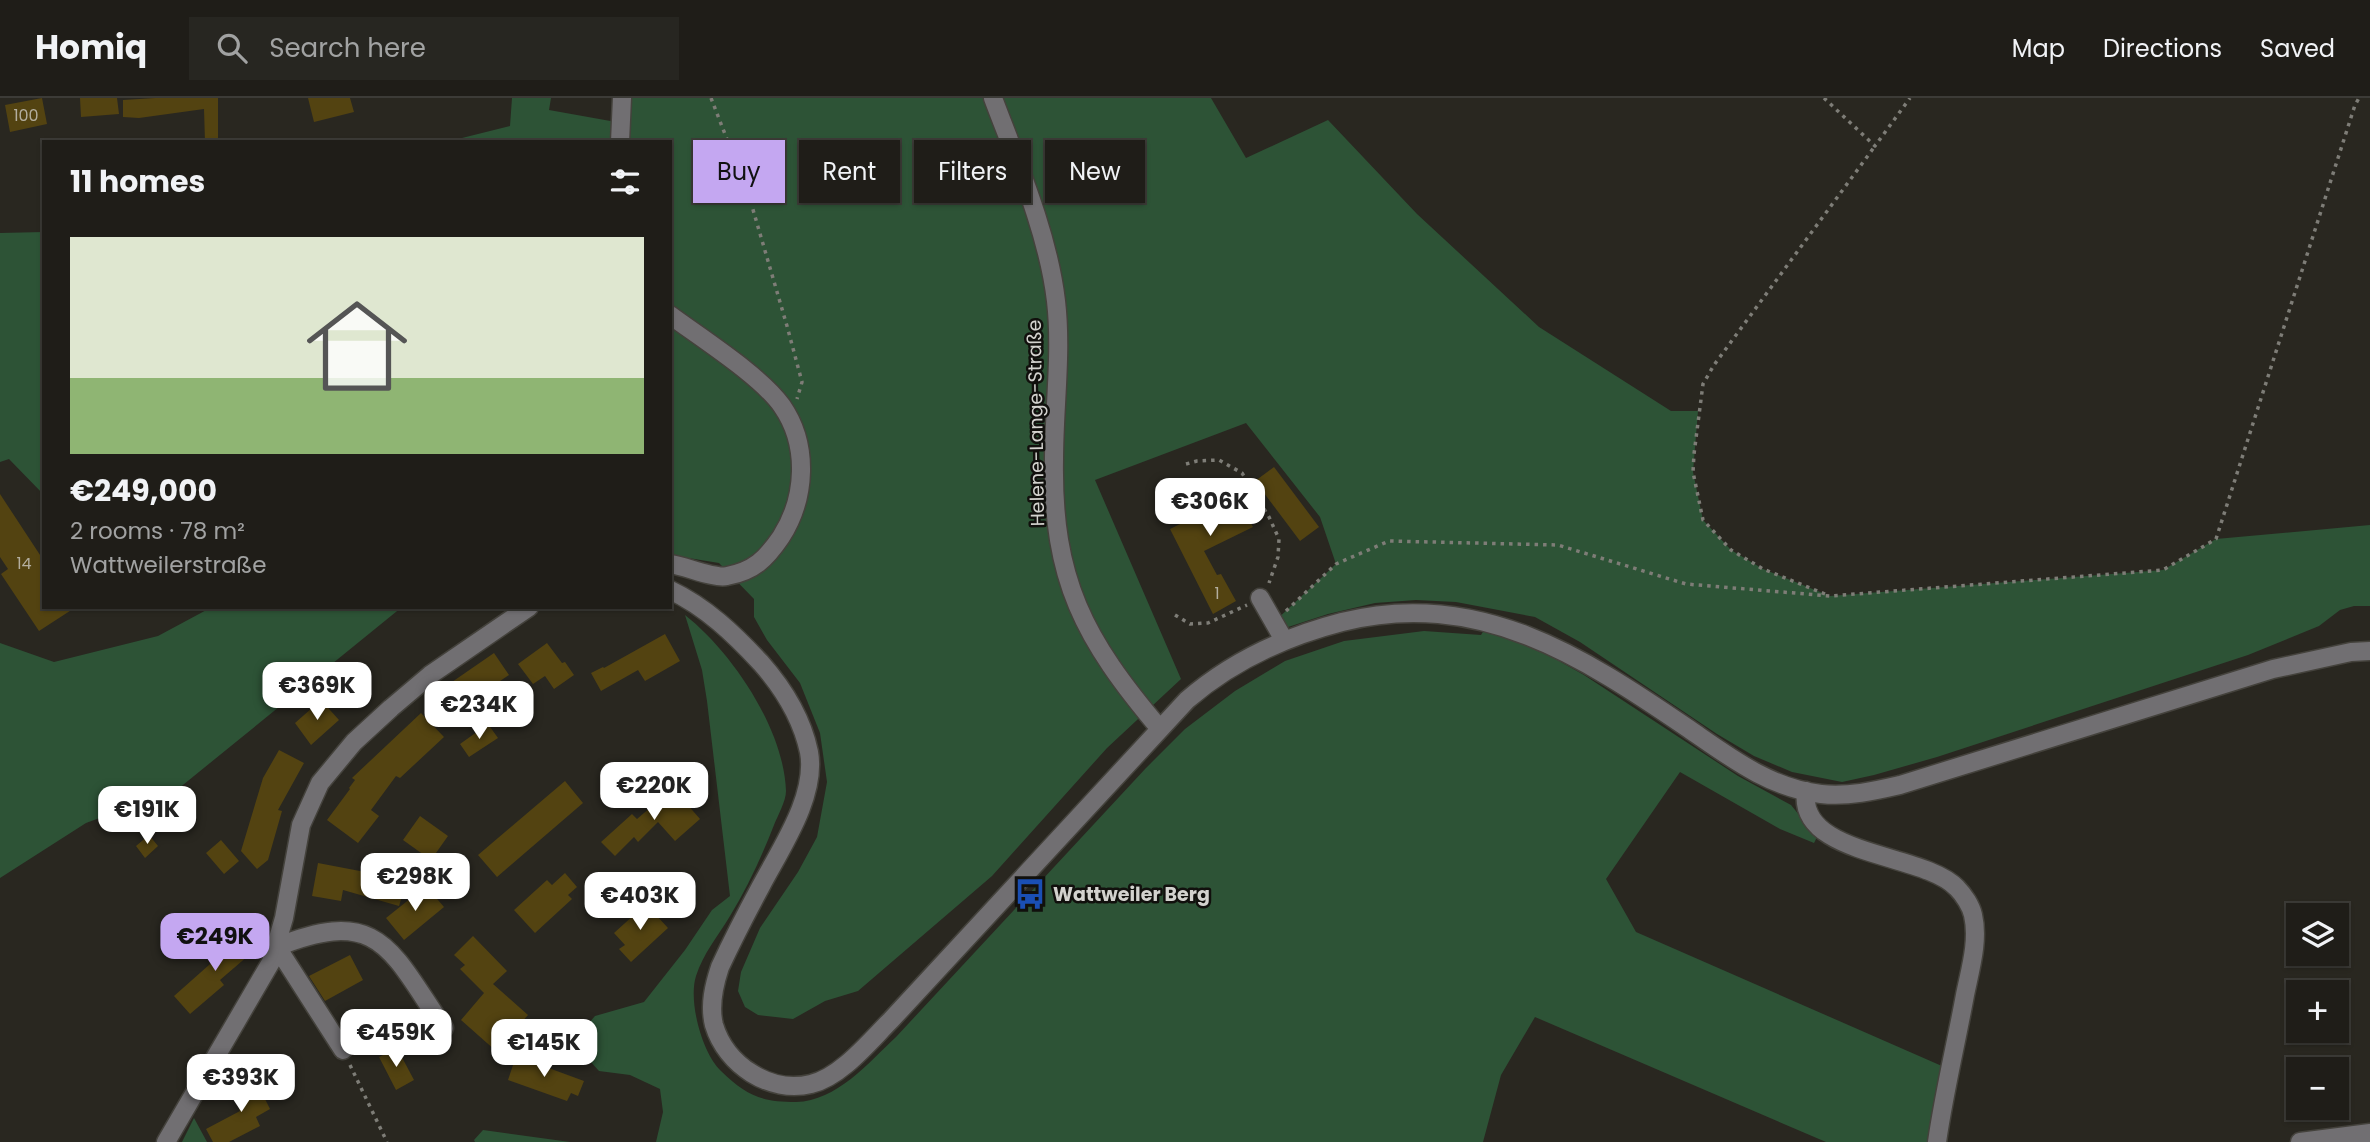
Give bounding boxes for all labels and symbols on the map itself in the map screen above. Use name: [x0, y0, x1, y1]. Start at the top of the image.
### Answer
house number: 100: [13, 104, 39, 127]
street label: Helene-Lange-Straße: [1021, 319, 1051, 527]
pin: €306K: [1161, 478, 1259, 538]
house number: 14: [16, 552, 32, 575]
house number: 1: [1214, 582, 1220, 605]
pin: €369K: [268, 662, 366, 722]
pin: €234K: [430, 682, 528, 741]
pin: €220K: [605, 762, 703, 822]
pin: €191K: [98, 786, 196, 846]
pin: €298K: [366, 854, 464, 913]
pin: €403K: [591, 872, 689, 932]
bus stop icon: Wattweiler Berg: [1013, 877, 1047, 911]
place label: Wattweiler Berg: [1053, 881, 1210, 908]
pin: €249K: [166, 914, 264, 973]
pin: €459K: [347, 1010, 445, 1069]
pin: €145K: [495, 1020, 593, 1079]
pin: €393K: [192, 1054, 290, 1114]

